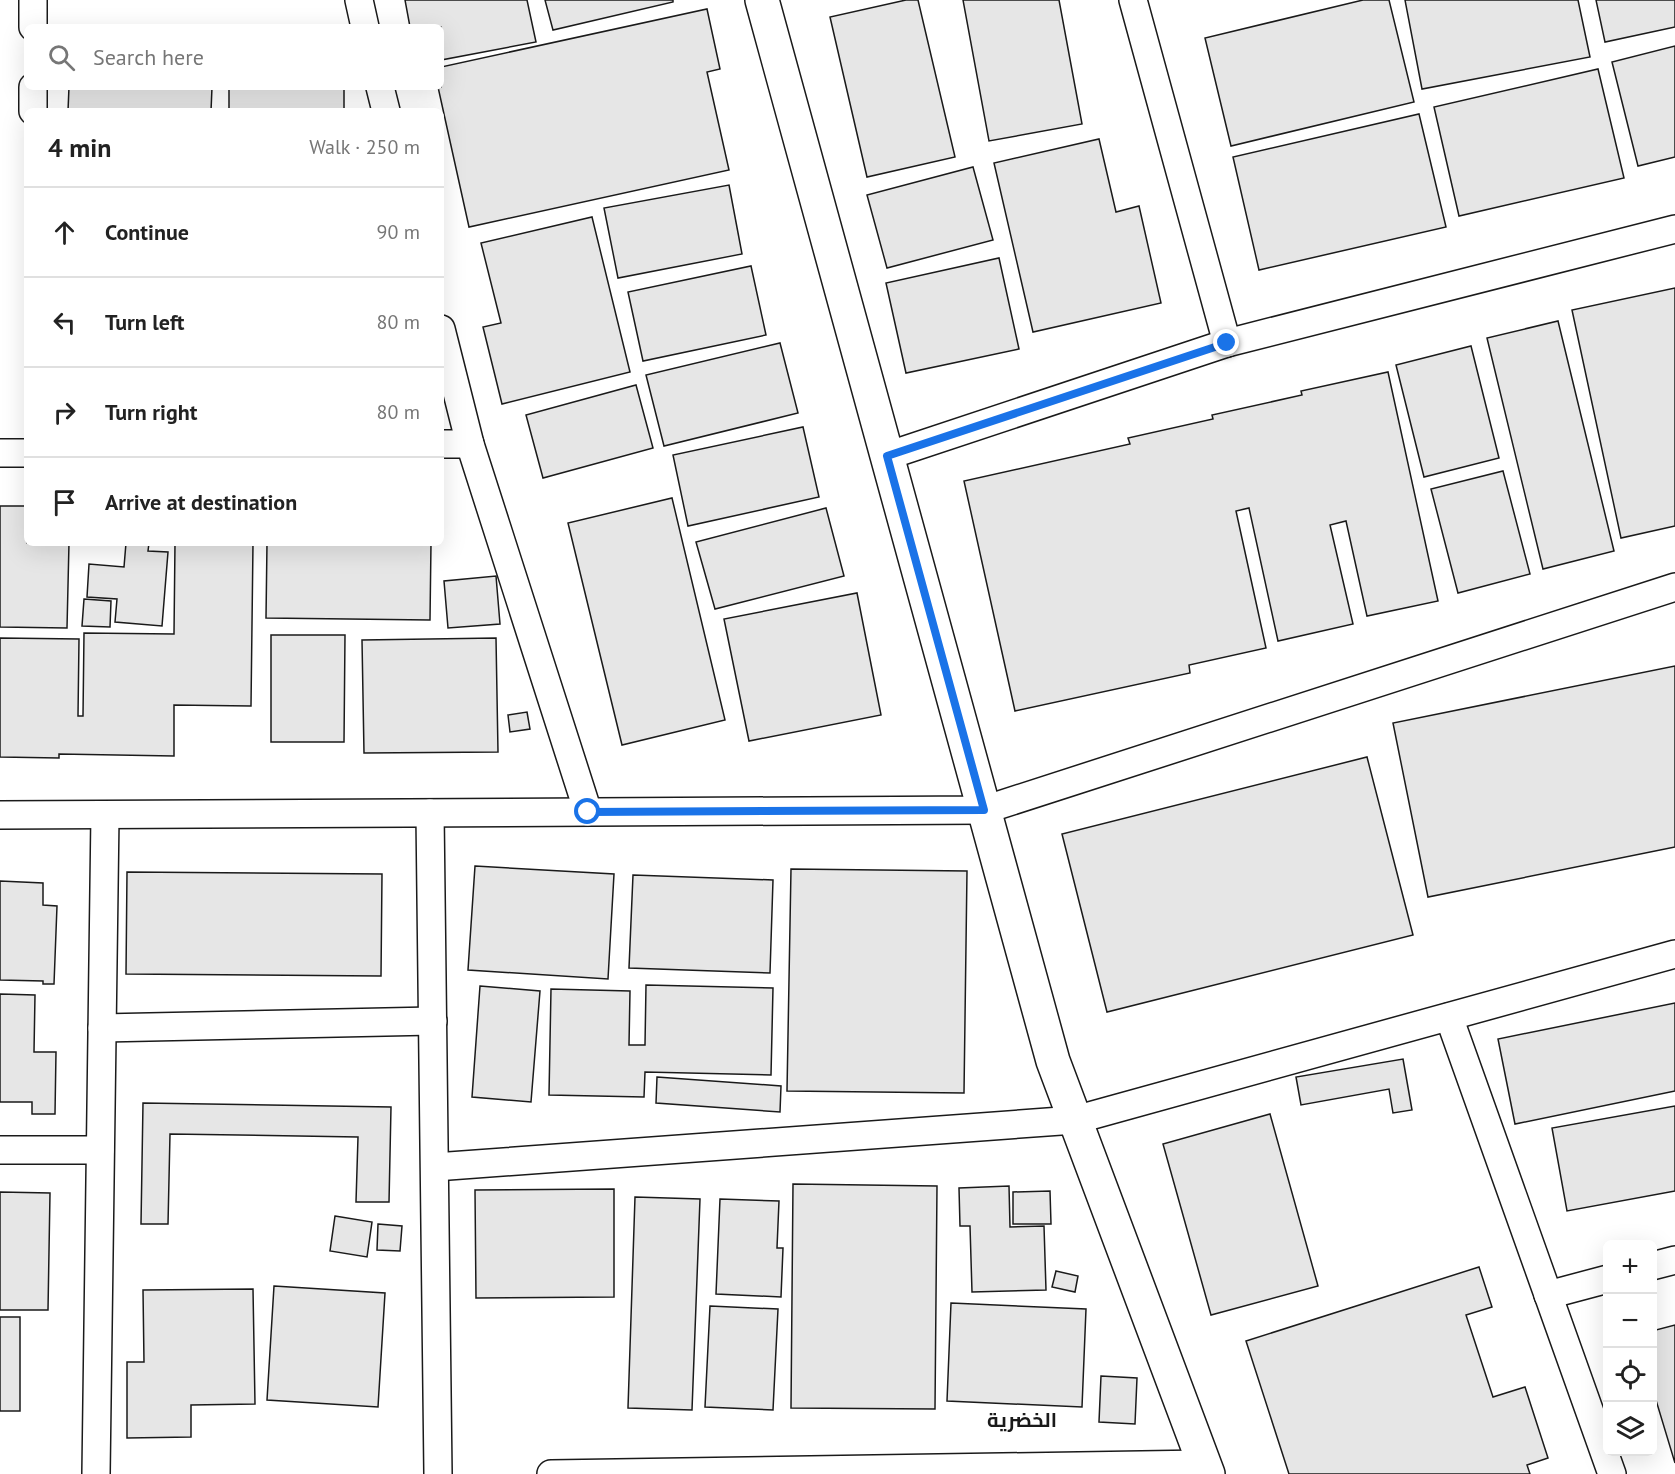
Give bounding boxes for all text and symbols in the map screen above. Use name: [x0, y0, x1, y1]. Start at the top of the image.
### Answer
search box: [24, 24, 444, 90]
icon: search: [45, 41, 78, 74]
text: Search here: [93, 43, 204, 71]
text: 4 min: [48, 131, 111, 164]
text: Walk · 250 m: [309, 134, 420, 160]
icon: ahead: [48, 216, 81, 249]
text: Continue: [105, 218, 189, 246]
text: 90 m: [377, 219, 420, 245]
icon: left: [48, 306, 81, 339]
text: Turn left: [105, 308, 185, 336]
text: 80 m: [377, 309, 420, 335]
route end: [1213, 329, 1239, 355]
icon: right: [48, 396, 81, 429]
text: Turn right: [105, 398, 197, 426]
text: 80 m: [377, 399, 420, 425]
icon: arrive: [48, 486, 81, 519]
text: Arrive at destination: [105, 488, 297, 516]
route start: [574, 798, 600, 824]
map controls: [1603, 1240, 1657, 1456]
button: +: [1603, 1240, 1657, 1294]
button: −: [1603, 1294, 1657, 1348]
button: locate: [1603, 1348, 1657, 1402]
button: layers: [1603, 1402, 1657, 1456]
district label: الخضرية: [987, 1407, 1057, 1433]

